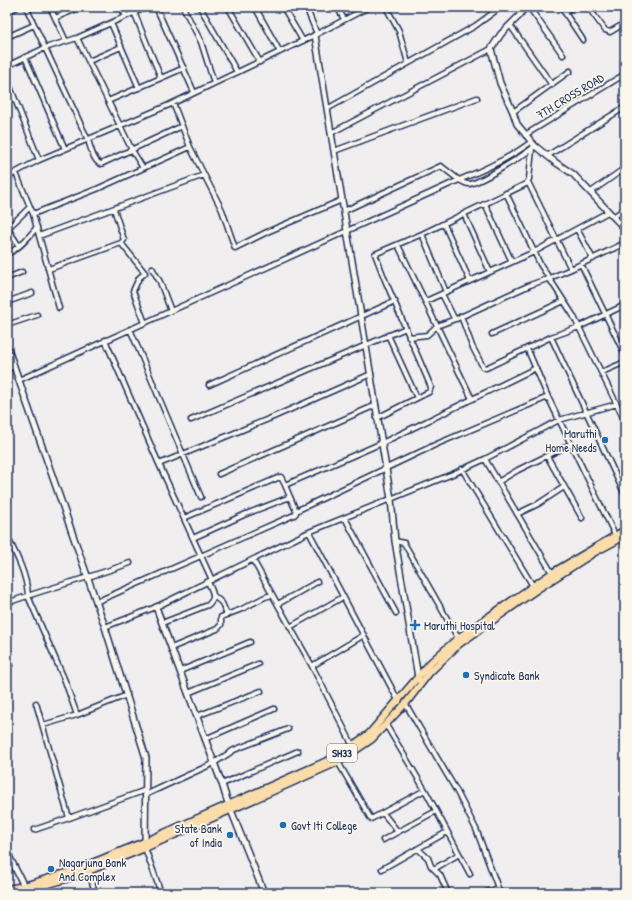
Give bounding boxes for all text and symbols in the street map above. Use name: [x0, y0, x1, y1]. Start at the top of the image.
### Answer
street label: 7TH CROSS ROAD: [533, 69, 607, 123]
place label: Maruthi Home Needs: [546, 425, 597, 456]
marker: Maruthi Home Needs: [600, 435, 610, 445]
place label: Maruthi Hospital: [424, 617, 496, 634]
marker: Maruthi Hospital: [409, 619, 421, 631]
place label: Syndicate Bank: [474, 667, 540, 684]
marker: Syndicate Bank: [461, 670, 471, 680]
road number: SH33: [327, 744, 357, 762]
place label: Govt Iti College: [291, 817, 357, 834]
place label: State Bank of India: [175, 820, 222, 851]
marker: Govt Iti College: [278, 820, 288, 830]
marker: State Bank of India: [225, 830, 235, 840]
place label: Nagarjuna Bank And Complex: [59, 854, 126, 885]
marker: Nagarjuna Bank And Complex: [46, 864, 56, 874]

